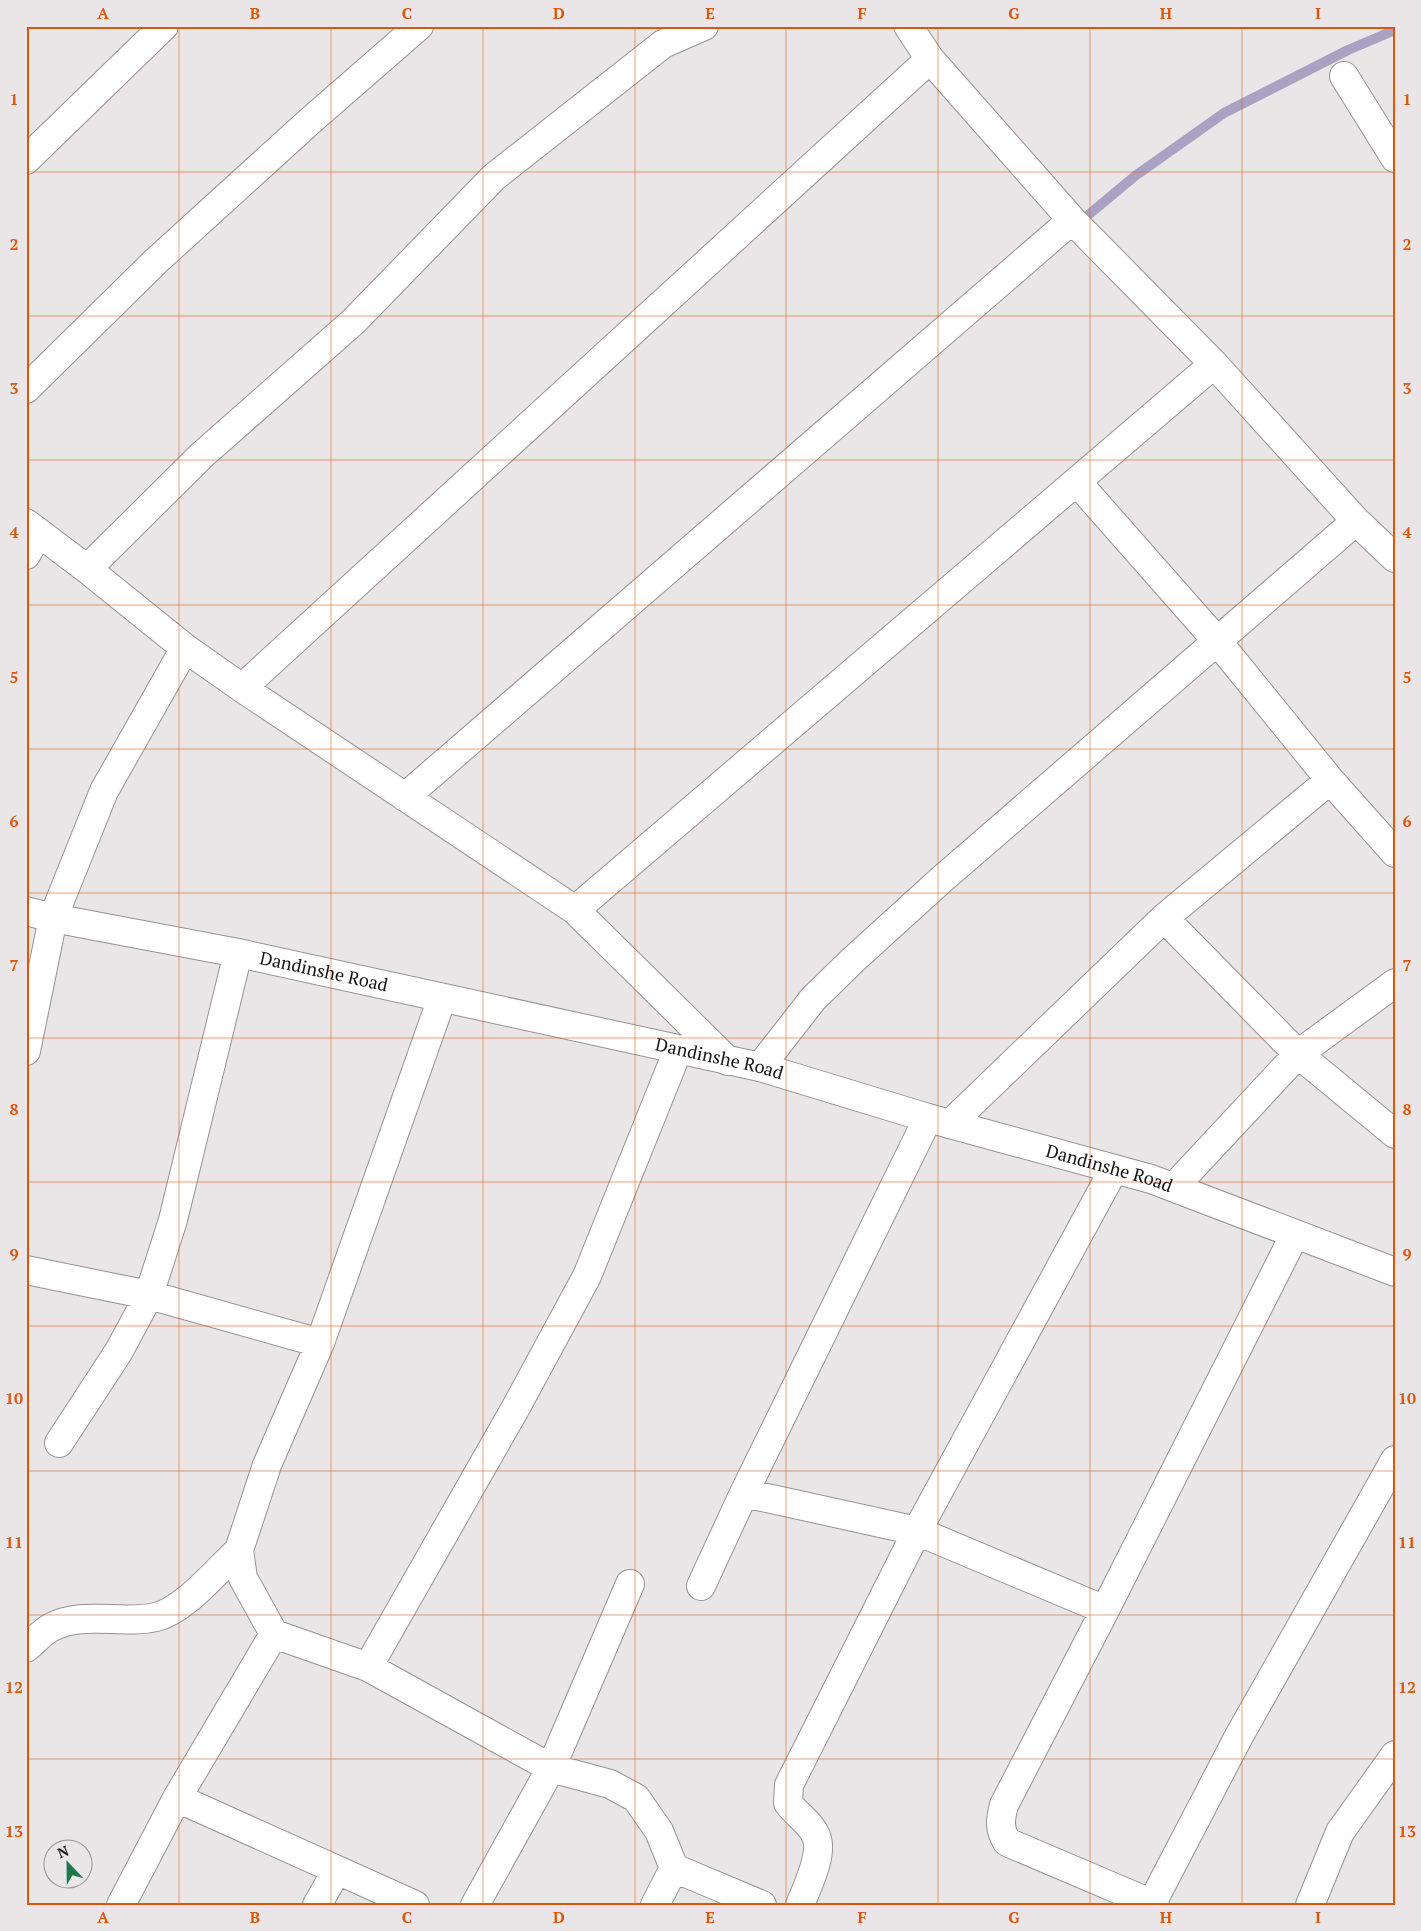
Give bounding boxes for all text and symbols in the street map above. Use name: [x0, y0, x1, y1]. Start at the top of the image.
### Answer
text: A: [97, 2, 109, 24]
text: B: [250, 2, 260, 24]
text: C: [402, 2, 412, 24]
text: D: [553, 2, 565, 24]
text: E: [705, 2, 715, 24]
text: F: [857, 2, 867, 24]
text: G: [1008, 2, 1020, 24]
text: H: [1160, 2, 1172, 24]
text: I: [1315, 2, 1321, 24]
text: 1: [9, 88, 19, 110]
text: 1: [1402, 88, 1412, 110]
text: 2: [9, 233, 19, 255]
text: 2: [1402, 233, 1412, 255]
text: 3: [9, 377, 19, 399]
text: 3: [1402, 377, 1412, 399]
text: 4: [9, 521, 19, 543]
text: 4: [1402, 521, 1412, 543]
text: 5: [9, 666, 19, 688]
text: 5: [1402, 666, 1412, 688]
text: 6: [9, 810, 19, 832]
text: 6: [1402, 810, 1412, 832]
street label: Dandinshe Road: [258, 945, 390, 996]
text: 7: [9, 954, 19, 976]
text: 7: [1402, 954, 1412, 976]
street label: Dandinshe Road: [653, 1032, 787, 1084]
text: 8: [9, 1098, 19, 1120]
text: 8: [1402, 1098, 1412, 1120]
street label: Dandinshe Road: [1043, 1138, 1176, 1197]
text: 9: [9, 1243, 19, 1265]
text: 9: [1402, 1243, 1412, 1265]
text: 10: [5, 1387, 23, 1409]
text: 10: [1398, 1387, 1416, 1409]
text: 11: [5, 1531, 23, 1553]
text: 11: [1398, 1531, 1416, 1553]
text: 12: [5, 1676, 23, 1698]
text: 12: [1398, 1676, 1416, 1698]
text: 13: [5, 1820, 23, 1842]
text: 13: [1398, 1820, 1416, 1842]
north arrow: [42, 1838, 92, 1888]
text: N: [54, 1841, 72, 1862]
text: A: [97, 1906, 109, 1928]
text: B: [250, 1906, 260, 1928]
text: C: [402, 1906, 412, 1928]
text: D: [553, 1906, 565, 1928]
text: E: [705, 1906, 715, 1928]
text: F: [857, 1906, 867, 1928]
text: G: [1008, 1906, 1020, 1928]
text: H: [1160, 1906, 1172, 1928]
text: I: [1315, 1906, 1321, 1928]

